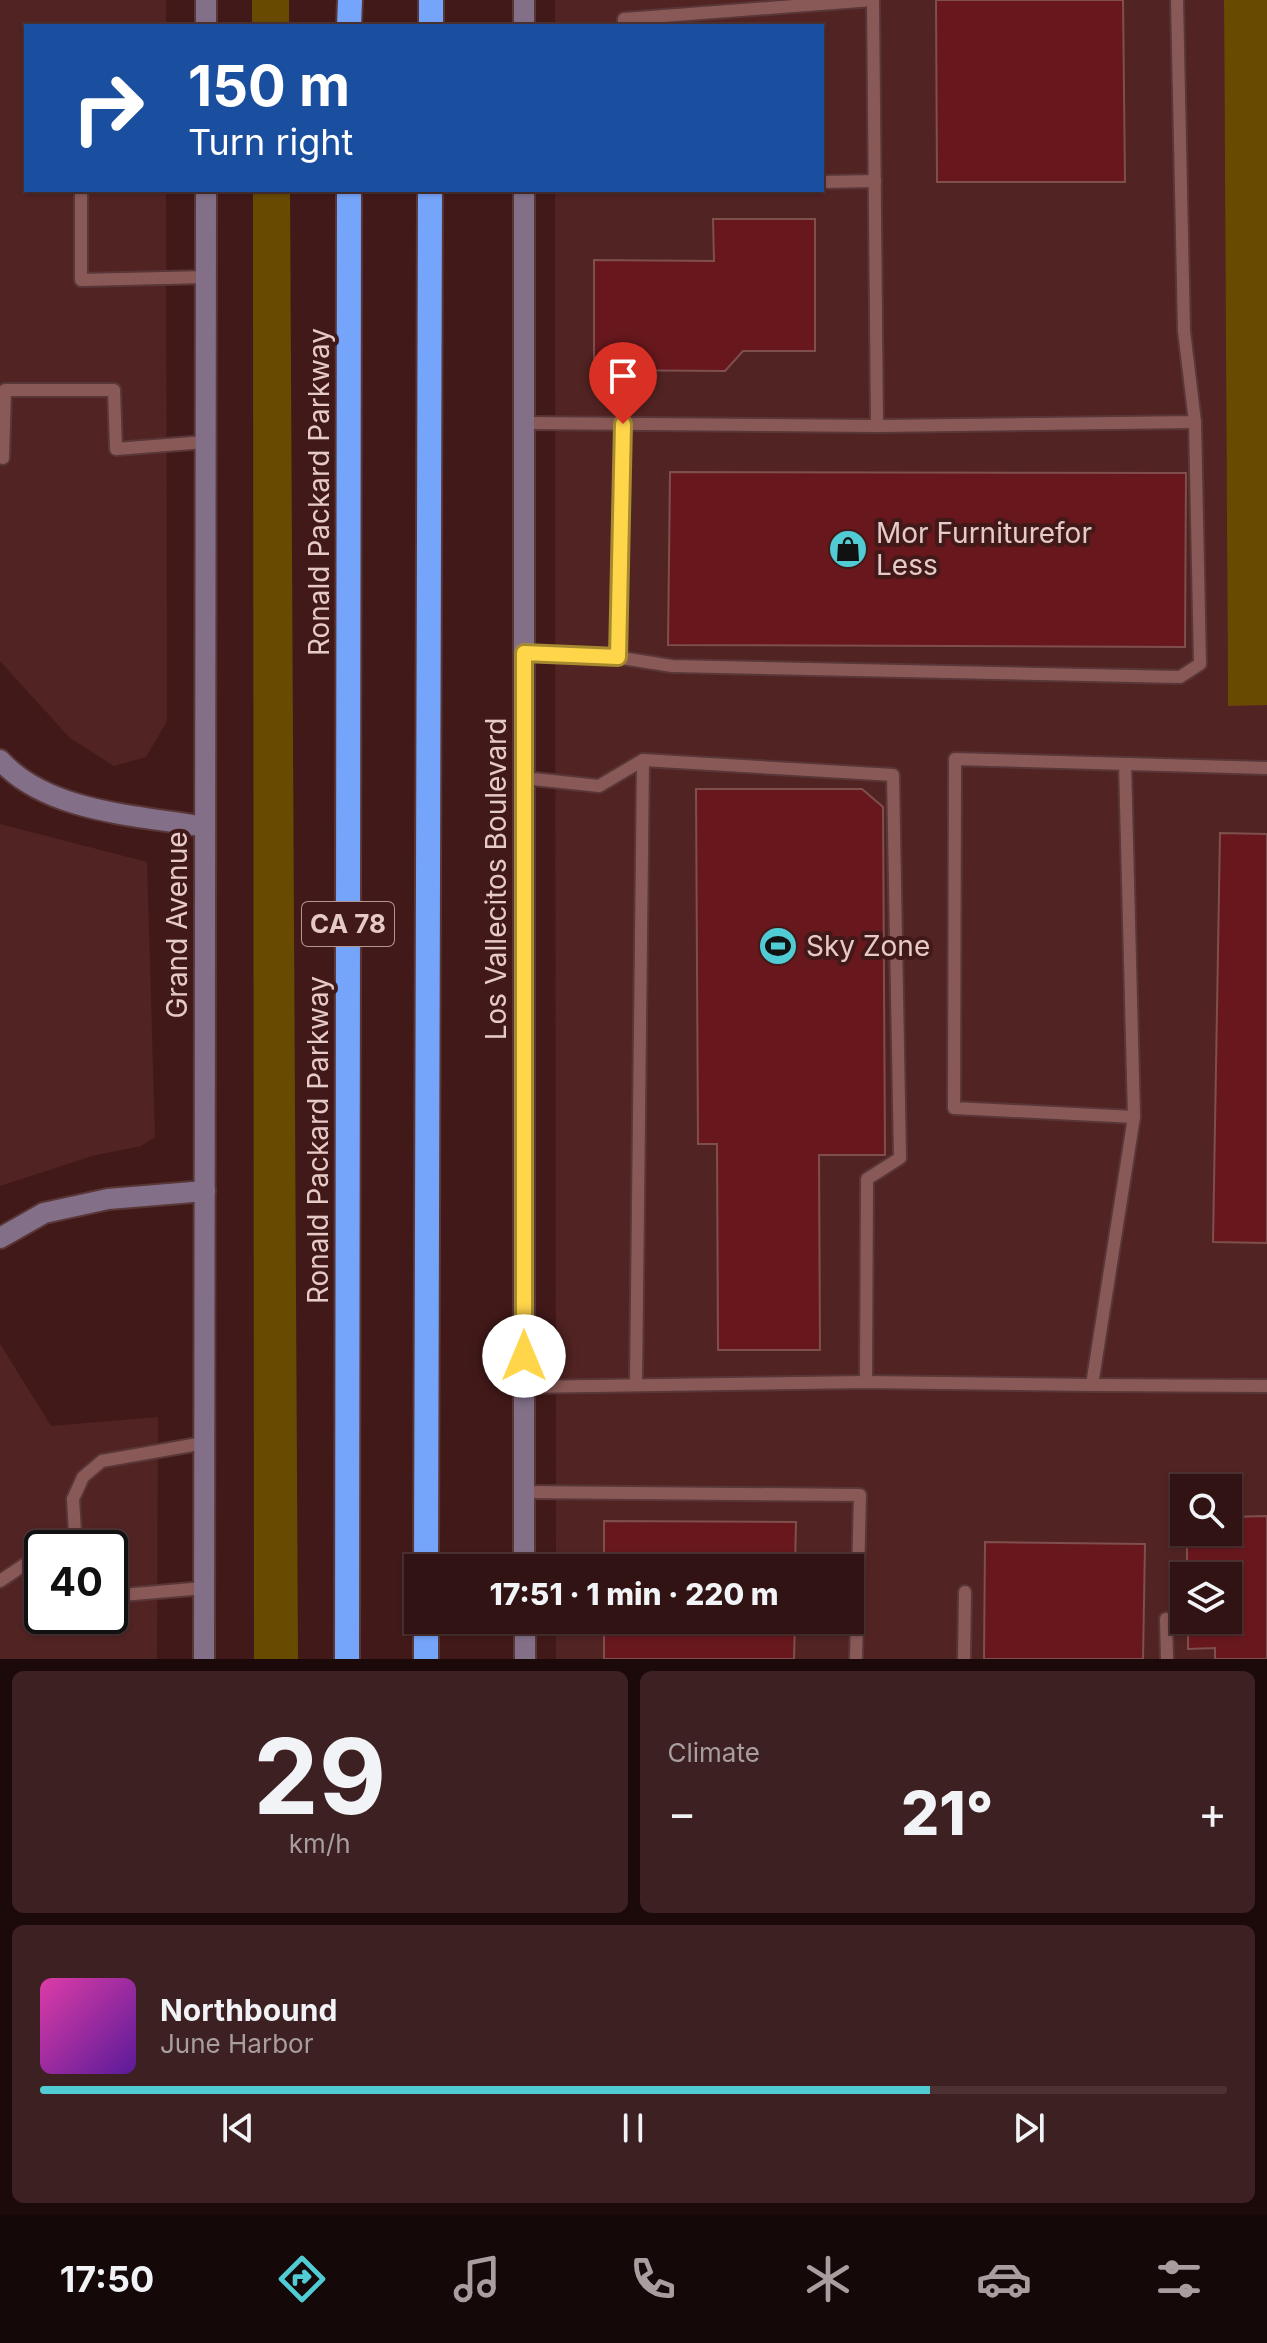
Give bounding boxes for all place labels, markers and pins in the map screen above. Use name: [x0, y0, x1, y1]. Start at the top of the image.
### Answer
pin: [589, 342, 657, 424]
place label: Mor Furniturefor Less: [876, 516, 1092, 582]
shop icon: Mor Furniturefor Less: [827, 528, 869, 570]
sports icon: Sky Zone: [757, 925, 799, 967]
place label: Sky Zone: [806, 929, 930, 963]

